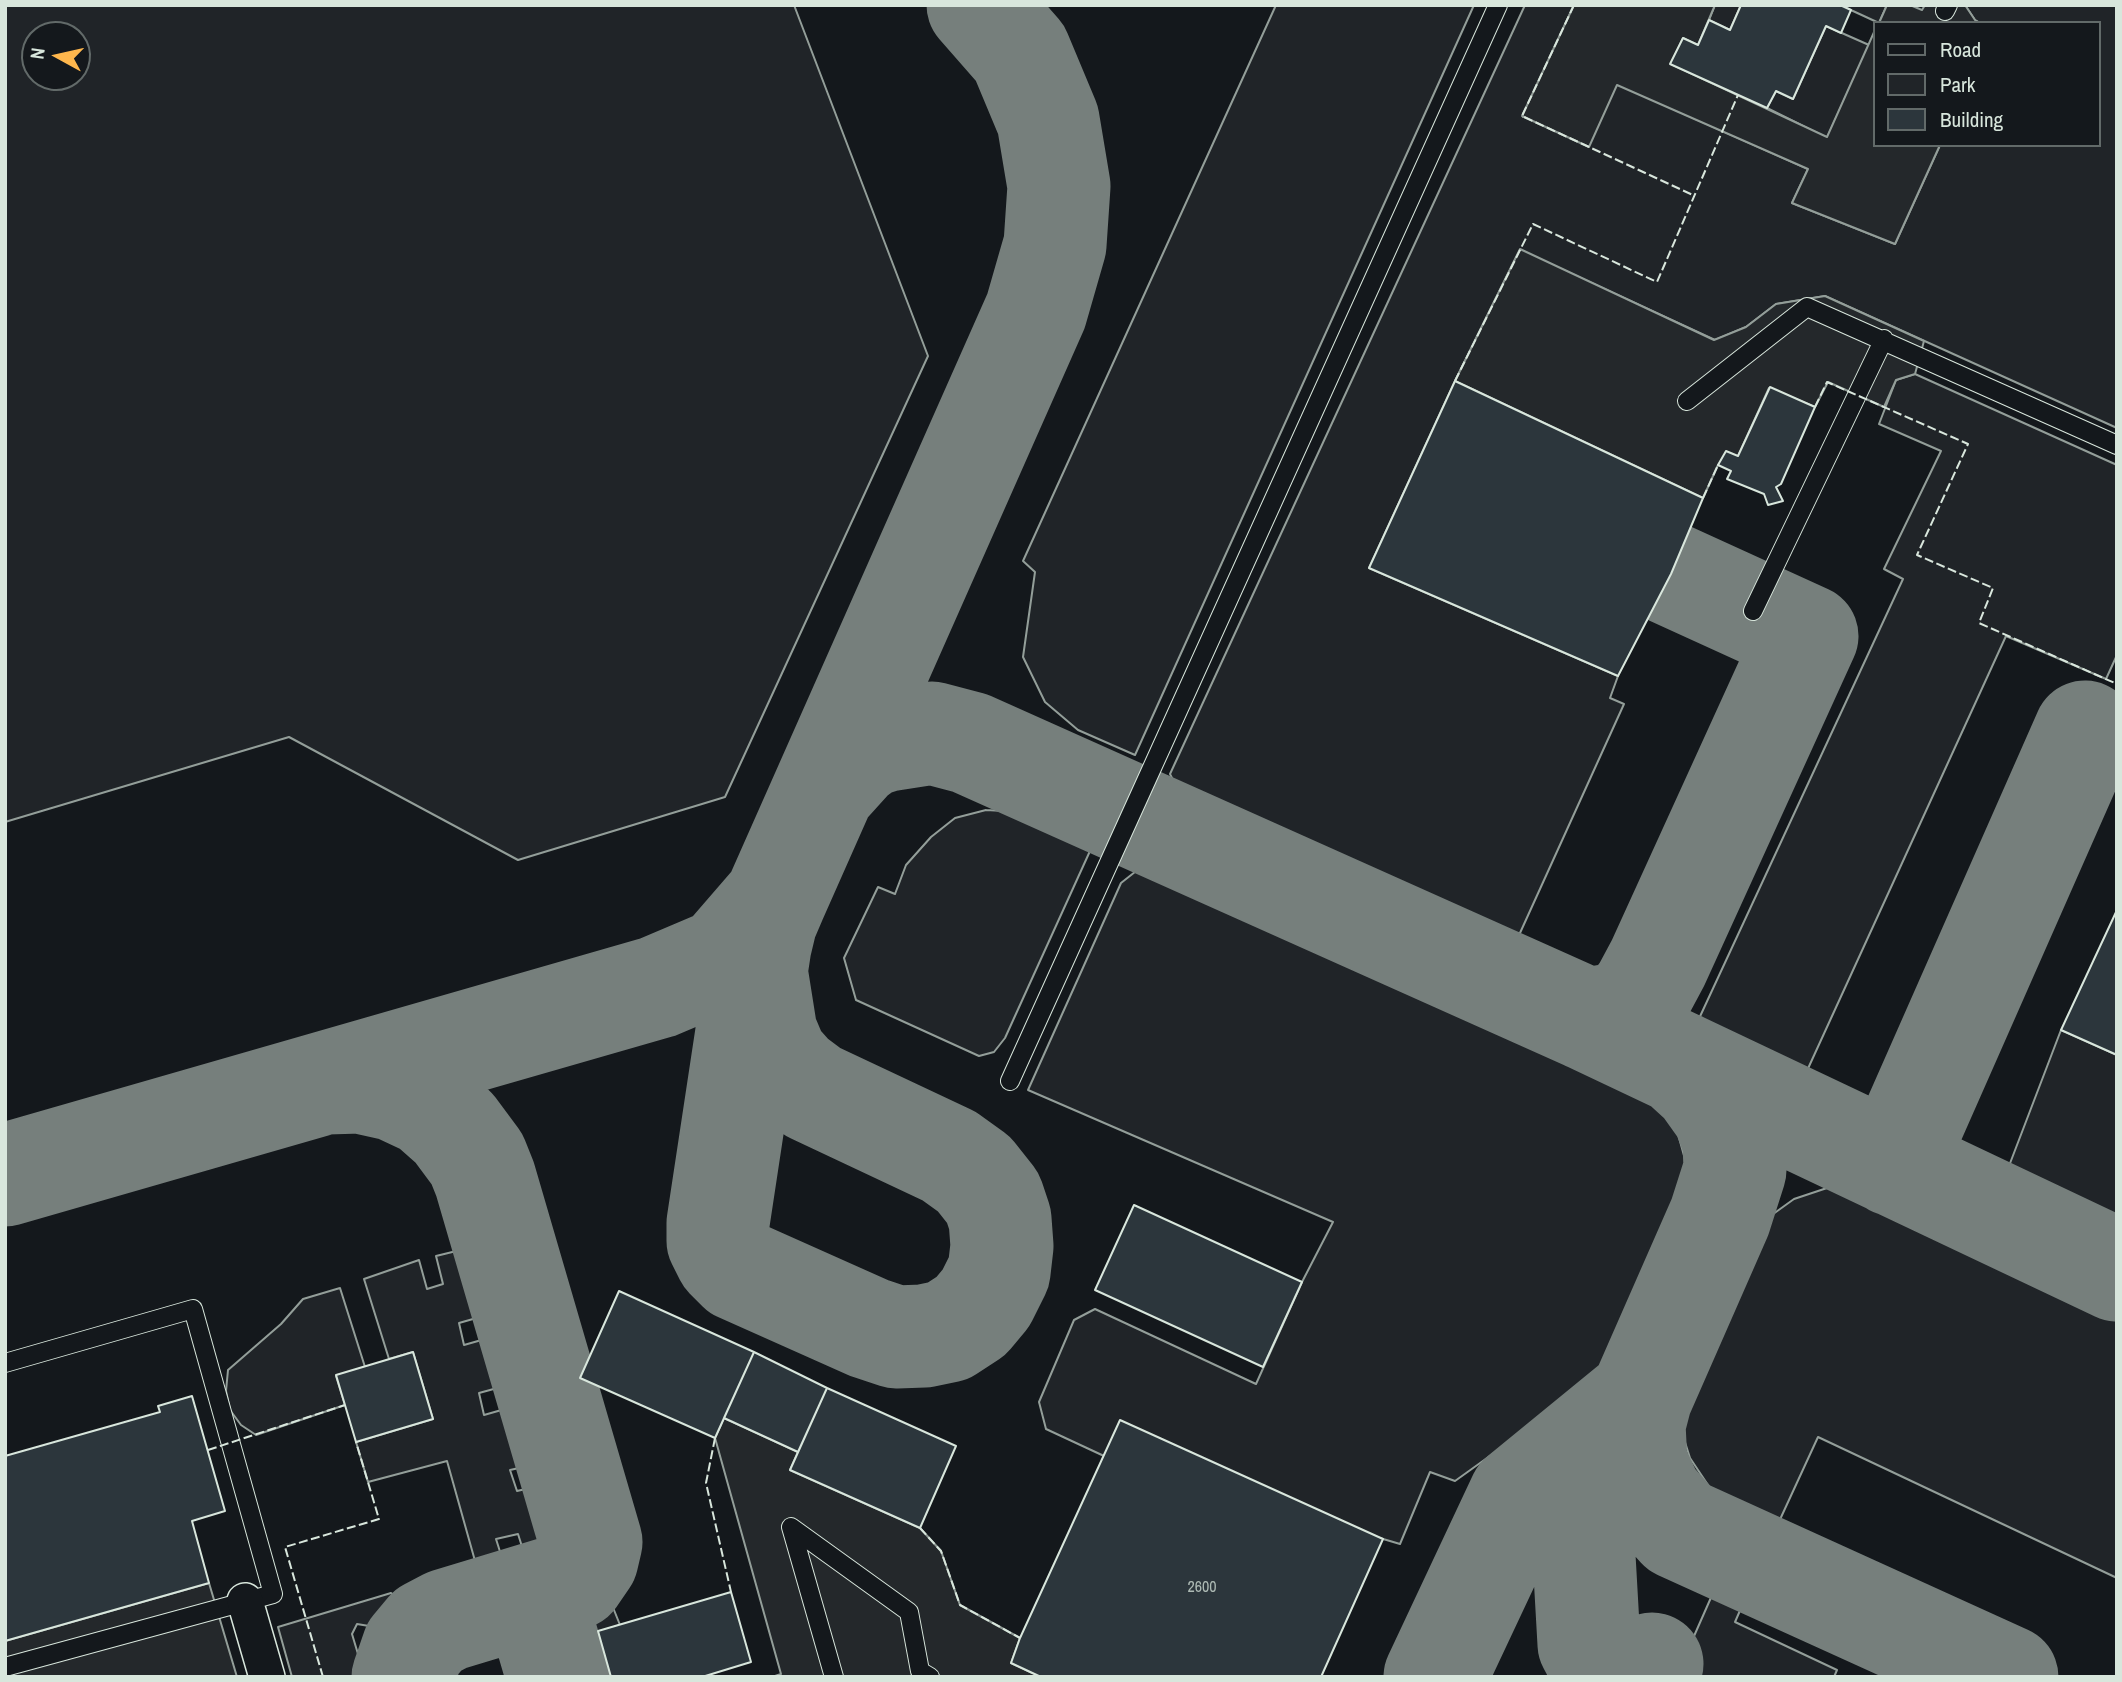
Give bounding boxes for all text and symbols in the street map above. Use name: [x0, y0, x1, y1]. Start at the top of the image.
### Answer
north arrow: [21, 21, 91, 91]
legend: [1874, 21, 2101, 147]
text: Road: [1940, 35, 1981, 64]
text: N: [24, 46, 51, 61]
text: Park: [1940, 70, 1975, 99]
text: Building: [1940, 105, 2003, 134]
house number: 2600: [1187, 1578, 1217, 1598]

